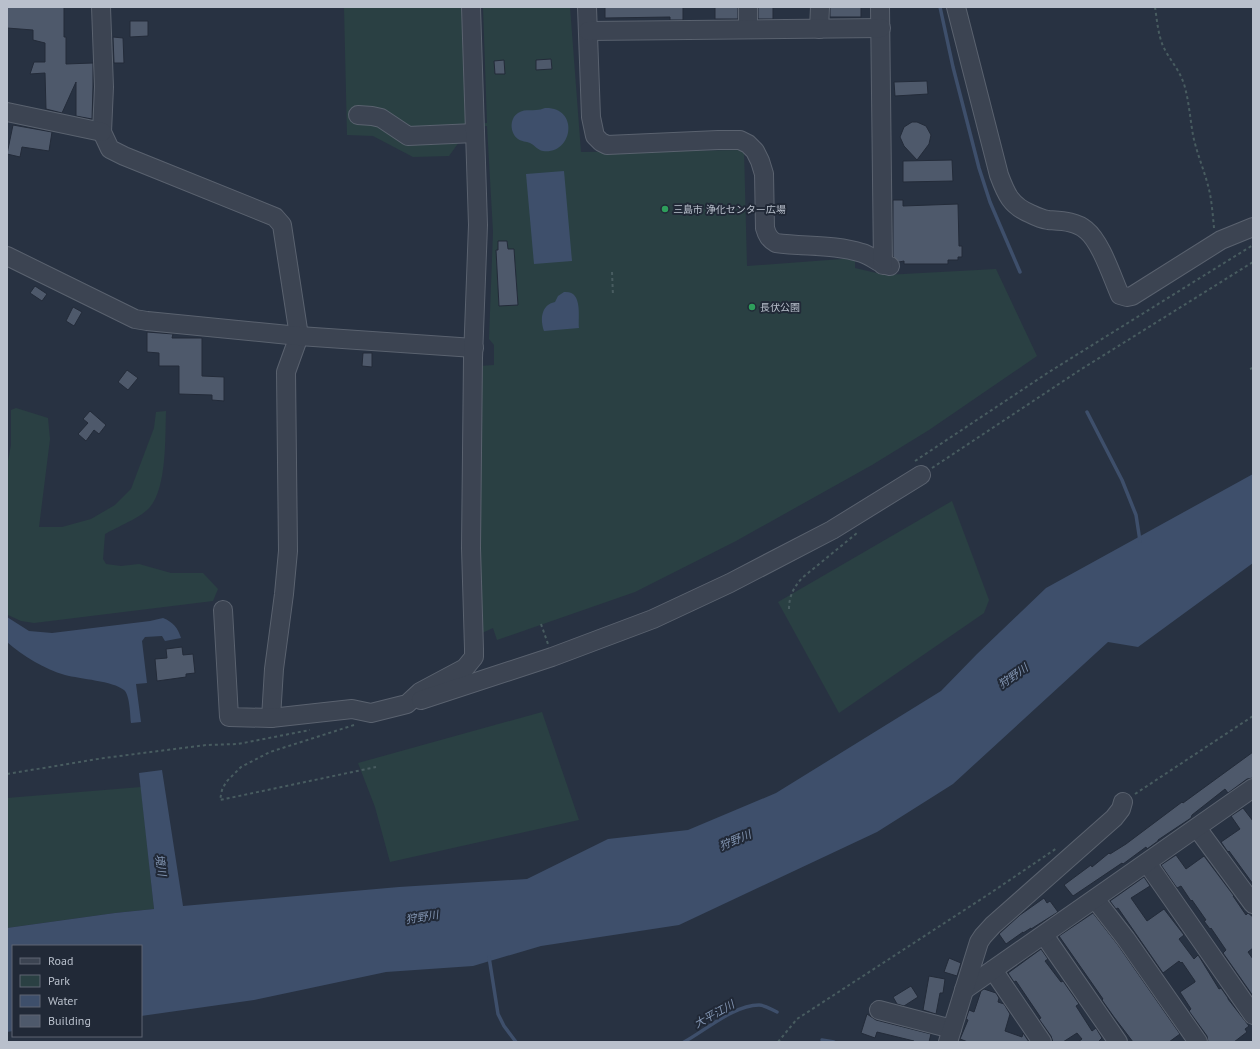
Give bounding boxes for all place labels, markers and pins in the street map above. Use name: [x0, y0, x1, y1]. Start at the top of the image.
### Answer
place label: 三島市 浄化センター広場: [673, 203, 786, 216]
marker: 三島市 浄化センター広場: [660, 204, 670, 214]
place label: 長伏公園: [760, 301, 800, 314]
marker: 長伏公園: [747, 302, 757, 312]

